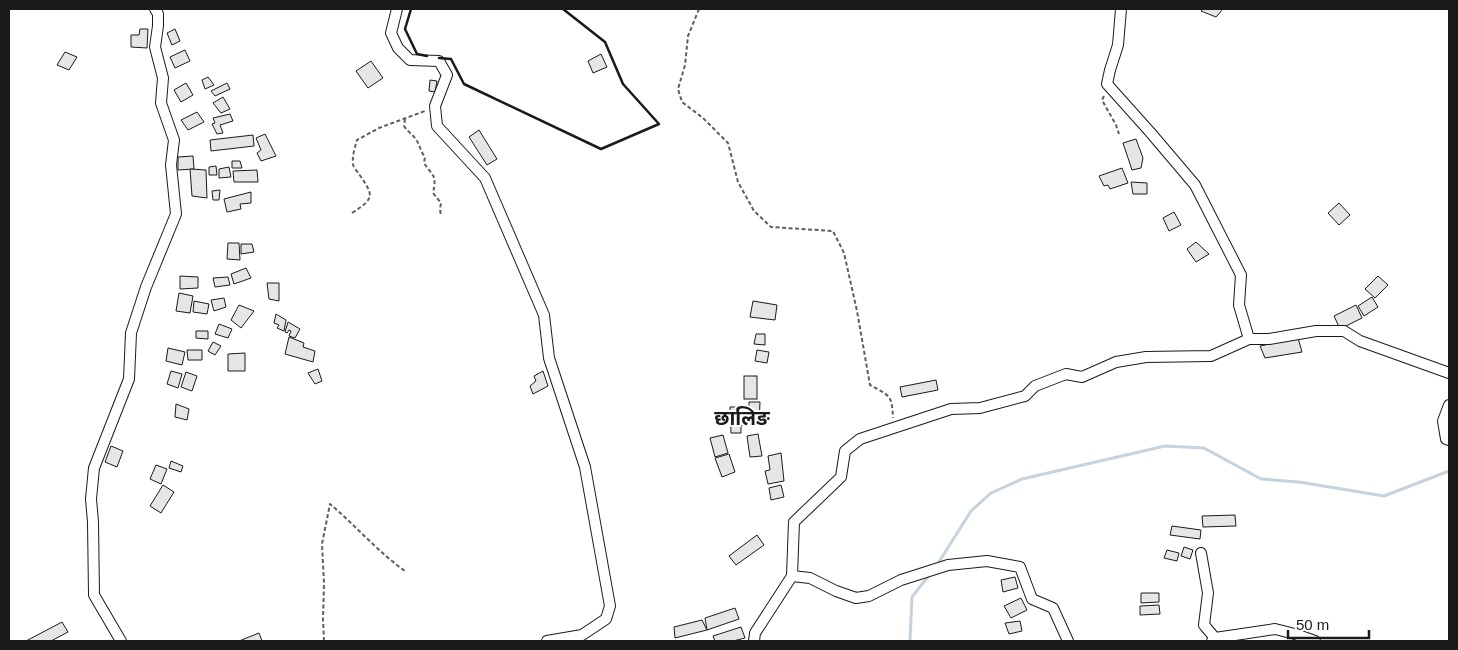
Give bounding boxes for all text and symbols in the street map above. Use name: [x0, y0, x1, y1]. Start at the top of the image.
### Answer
district label: छालिङ: [714, 406, 771, 429]
scale bar: [1288, 608, 1369, 640]
text: 50 m: [1296, 616, 1329, 633]

